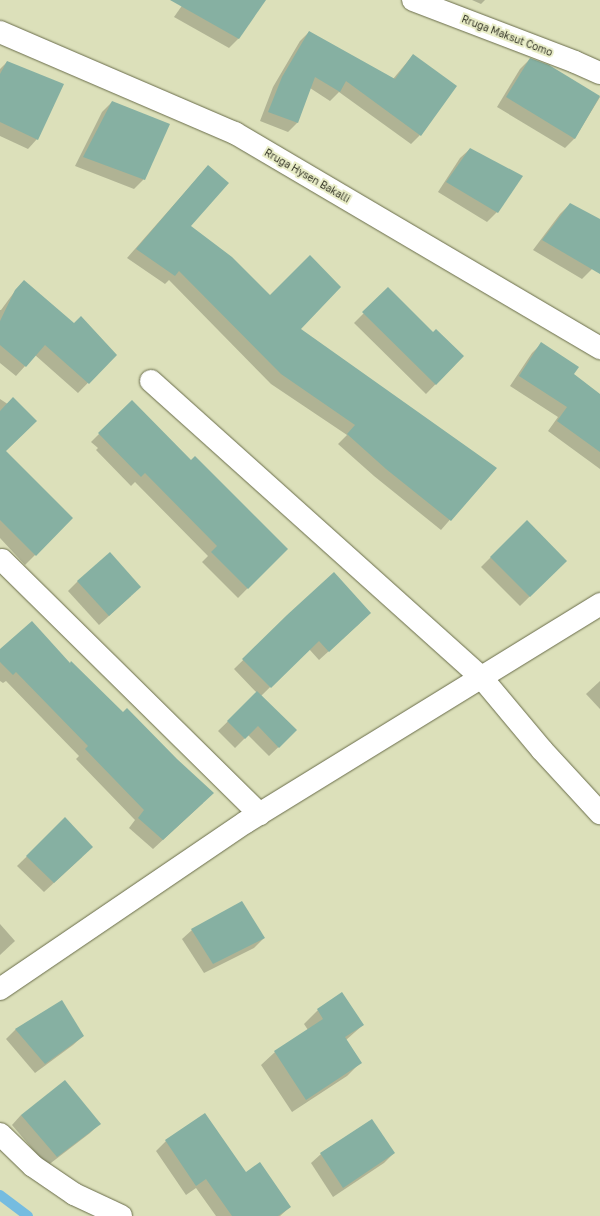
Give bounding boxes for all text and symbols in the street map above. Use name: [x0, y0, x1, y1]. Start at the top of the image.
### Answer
street label: Rruga Maksut Como: [460, 13, 554, 59]
street label: Rruga Hysen Bakalli: [262, 147, 352, 205]

